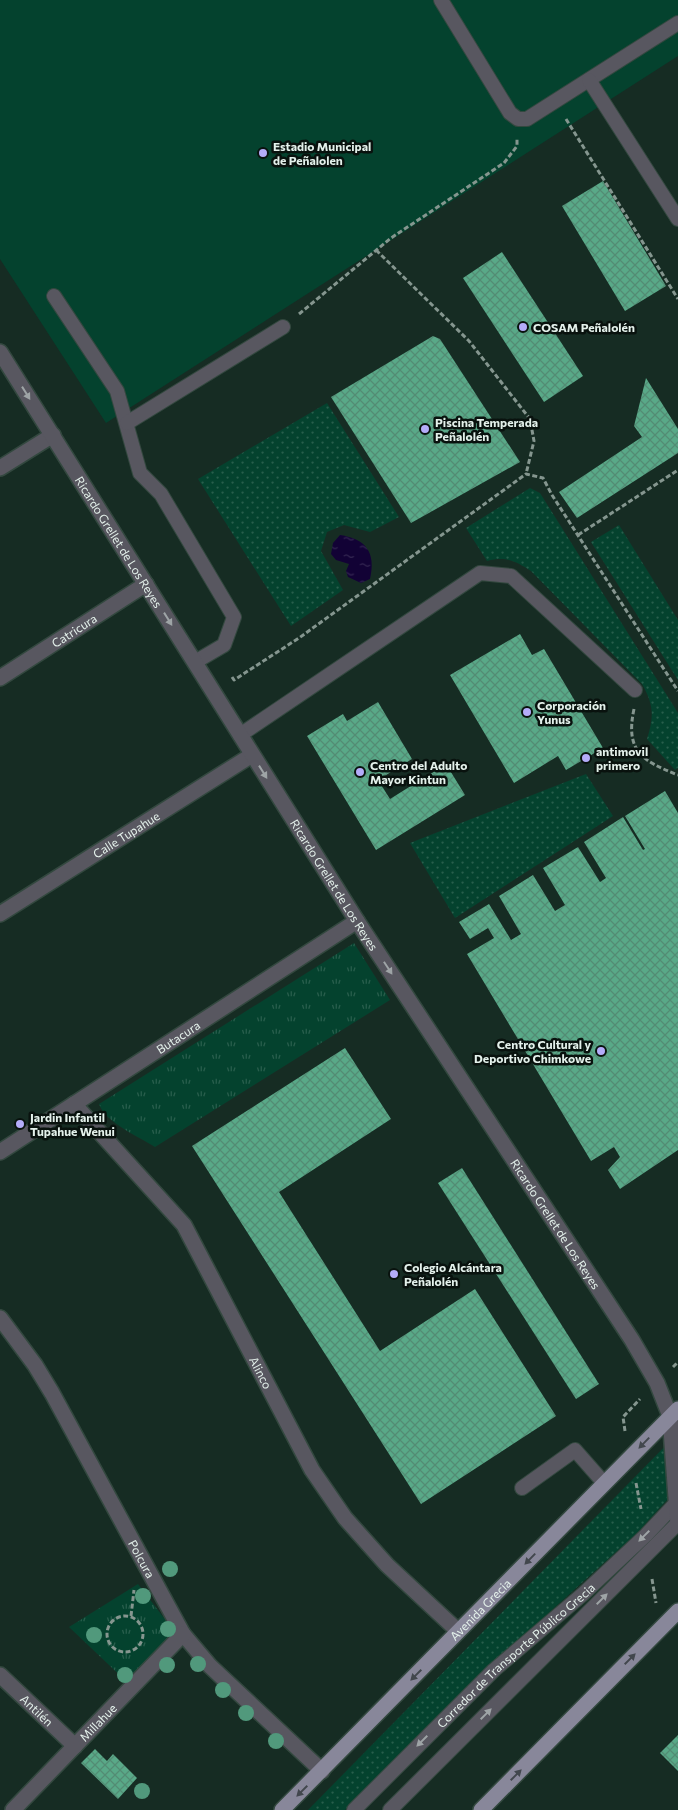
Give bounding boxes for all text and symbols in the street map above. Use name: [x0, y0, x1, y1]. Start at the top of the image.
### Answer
place label: Estadio Municipal de Peñalolen: [273, 139, 371, 167]
marker: Estadio Municipal de Peñalolen: [257, 147, 269, 159]
place label: COSAM Peñalolén: [533, 320, 635, 334]
marker: COSAM Peñalolén: [517, 321, 529, 333]
one-way arrow: [21, 386, 31, 399]
place label: Piscina Temperada Peñalolén: [435, 415, 538, 443]
marker: Piscina Temperada Peñalolén: [419, 423, 431, 435]
street label: Ricardo Grellet de Los Reyes: [73, 473, 166, 610]
street label: Catricura: [49, 611, 99, 650]
one-way arrow: [164, 613, 173, 626]
place label: Corporación Yunus: [537, 698, 606, 726]
marker: Corporación Yunus: [521, 706, 533, 718]
place label: antimovil primero: [596, 744, 648, 772]
marker: antimovil primero: [580, 752, 592, 764]
place label: Centro del Adulto Mayor Kintun: [370, 758, 467, 786]
one-way arrow: [258, 766, 268, 779]
marker: Centro del Adulto Mayor Kintun: [354, 766, 366, 778]
street label: Calle Tupahue: [90, 808, 162, 861]
street label: Ricardo Grellet de Los Reyes: [288, 816, 381, 953]
one-way arrow: [383, 962, 393, 975]
street label: Butacura: [154, 1018, 202, 1056]
place label: Centro Cultural y Deportivo Chimkowe: [474, 1037, 591, 1065]
marker: Centro Cultural y Deportivo Chimkowe: [595, 1045, 607, 1057]
place label: Jardin Infantil Tupahue Wenui: [30, 1110, 115, 1138]
marker: Jardin Infantil Tupahue Wenui: [14, 1118, 26, 1130]
street label: Ricardo Grellet de Los Reyes: [508, 1156, 604, 1292]
place label: Colegio Alcántara Peñalolén: [404, 1260, 502, 1288]
marker: Colegio Alcántara Peñalolén: [388, 1268, 400, 1280]
street label: Alinco: [247, 1354, 275, 1391]
one-way arrow: [638, 1437, 650, 1449]
one-way arrow: [639, 1530, 651, 1542]
street label: Polcura: [126, 1537, 158, 1580]
one-way arrow: [524, 1553, 536, 1565]
street label: Avenida Grecia: [447, 1576, 513, 1643]
street label: Corredor de Transporte Público Grecia: [434, 1580, 597, 1730]
one-way arrow: [595, 1593, 607, 1605]
one-way arrow: [624, 1654, 636, 1666]
one-way arrow: [410, 1669, 422, 1681]
street label: Antilén: [18, 1691, 56, 1729]
street label: Millahue: [76, 1701, 119, 1744]
one-way arrow: [480, 1708, 492, 1720]
one-way arrow: [417, 1735, 429, 1747]
one-way arrow: [510, 1770, 522, 1782]
one-way arrow: [296, 1784, 308, 1796]

